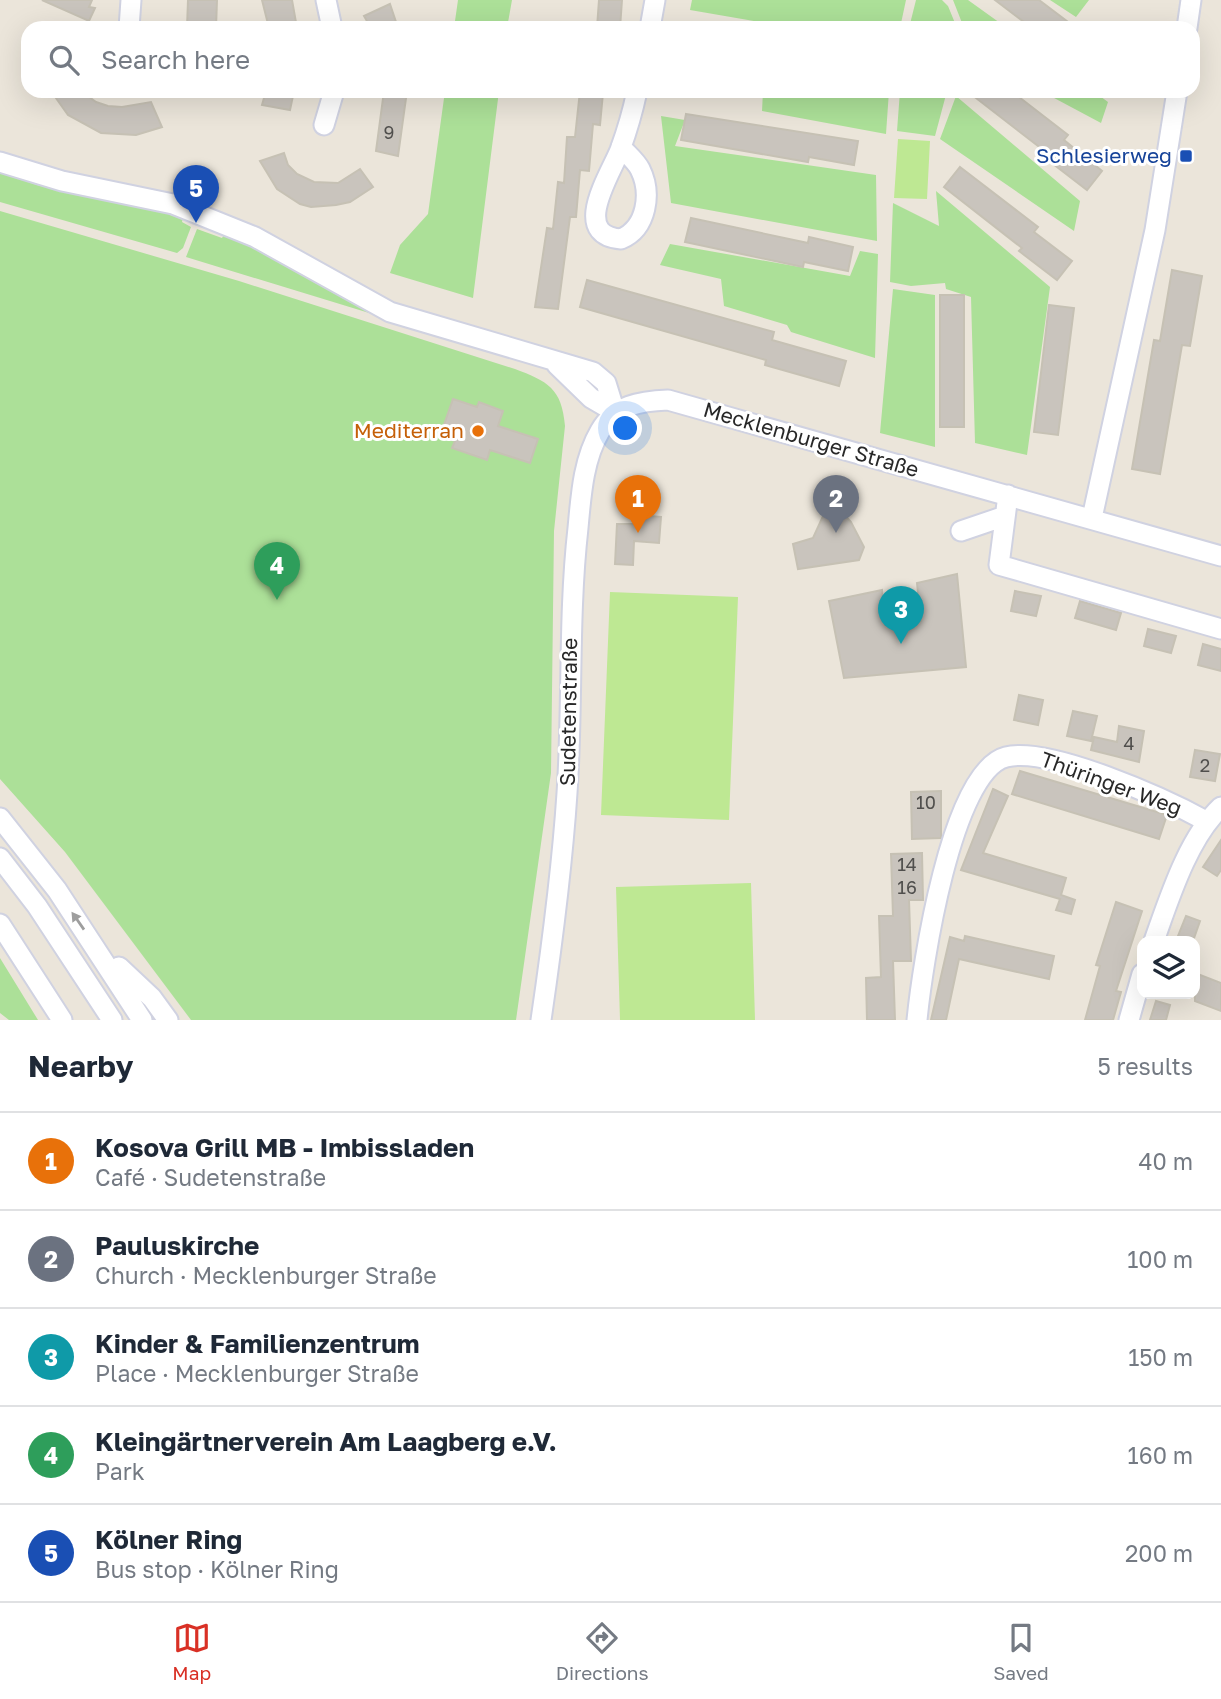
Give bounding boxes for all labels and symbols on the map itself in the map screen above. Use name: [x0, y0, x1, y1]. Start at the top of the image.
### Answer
house number: 9: [384, 121, 394, 143]
place label: Schlesierweg: [1036, 142, 1172, 168]
marker: Schlesierweg: [1178, 148, 1194, 164]
pin: 5: [173, 165, 219, 223]
street label: Mecklenburger Straße: [701, 396, 922, 482]
your location: [608, 411, 642, 445]
place label: Mediterran: [354, 417, 464, 443]
marker: Mediterran: [470, 423, 486, 439]
pin: 1: [615, 475, 661, 533]
pin: 2: [813, 475, 859, 533]
pin: 4: [254, 542, 300, 600]
pin: 3: [878, 586, 924, 644]
street label: Sudetenstraße: [554, 638, 582, 786]
house number: 4: [1124, 732, 1135, 754]
street label: Thüringer Weg: [1037, 745, 1185, 821]
house number: 2: [1200, 754, 1210, 776]
house number: 10: [916, 791, 936, 813]
house number: 14: [897, 853, 917, 875]
house number: 16: [897, 876, 917, 898]
one-way arrow: [71, 912, 85, 930]

